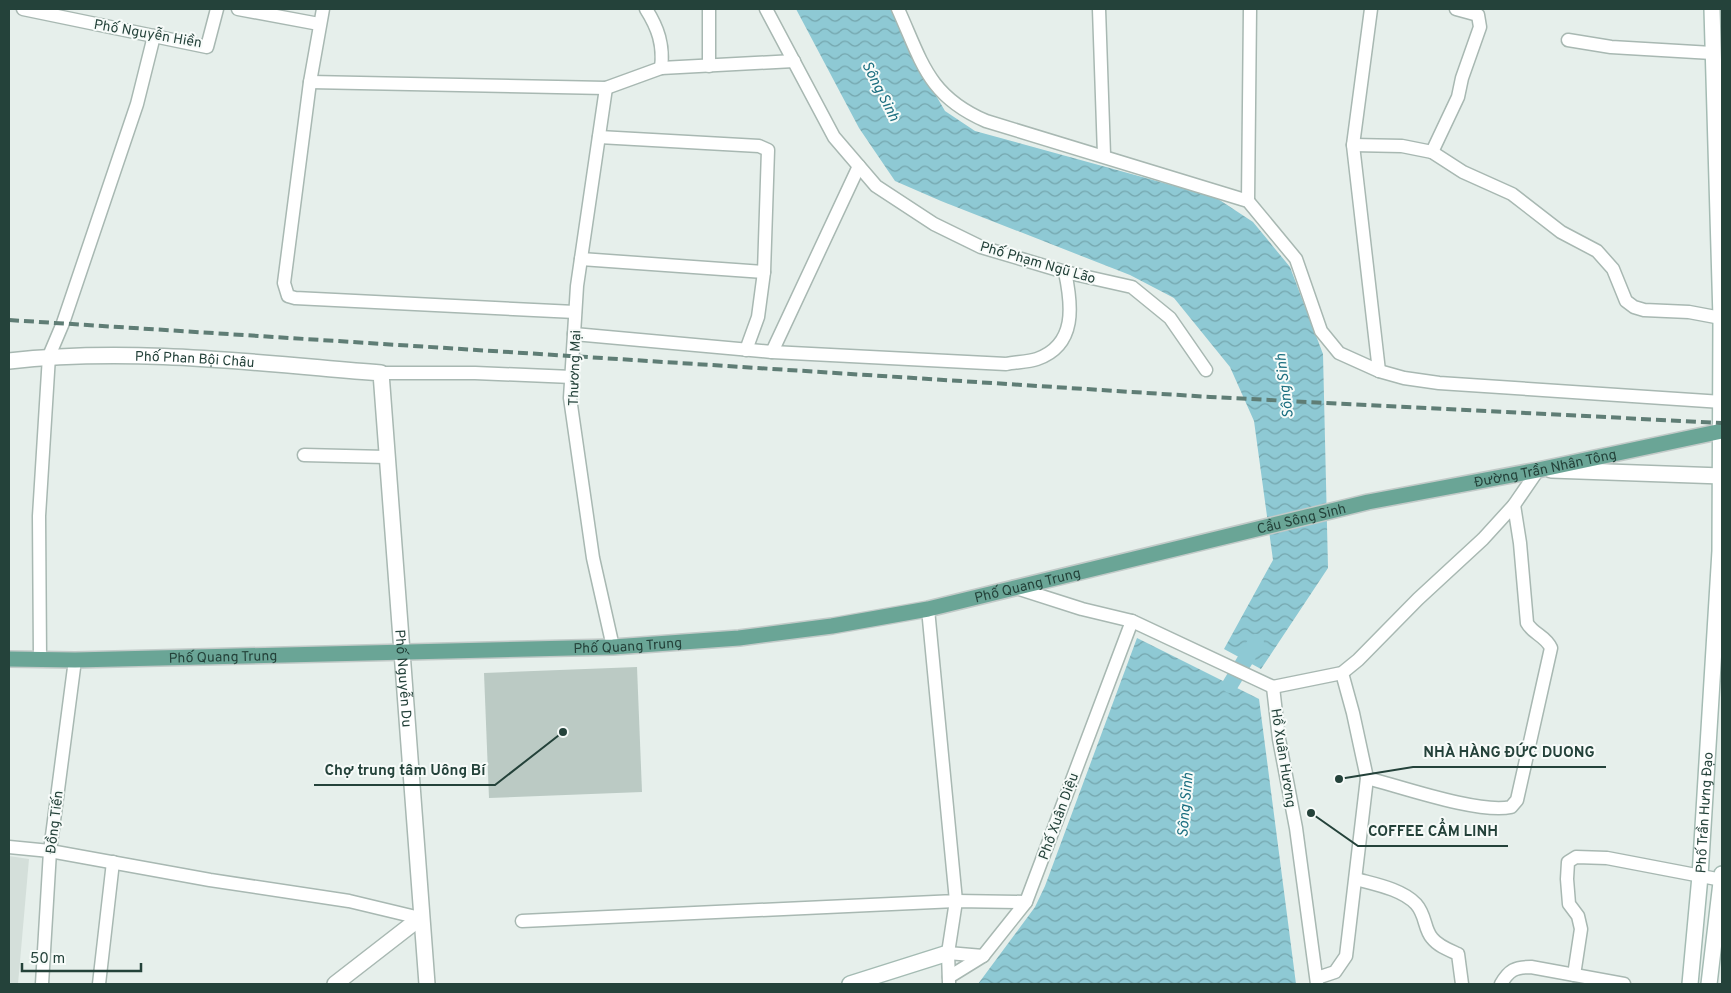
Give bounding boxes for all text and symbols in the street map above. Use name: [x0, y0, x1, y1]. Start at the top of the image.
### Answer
street label: Phố Nguyễn Hiền: [92, 16, 203, 52]
water label: Sông Sinh: [856, 58, 903, 125]
street label: Phố Phạm Ngũ Lão: [978, 239, 1098, 288]
street label: Thương Mại: [566, 330, 585, 406]
street label: Phố Phan Bội Châu: [135, 349, 255, 372]
water label: Sông Sinh: [1272, 352, 1299, 419]
street label: Đường Trần Nhân Tông: [1473, 447, 1618, 492]
street label: Cầu Sông Sinh: [1256, 501, 1348, 539]
street label: Phố Quang Trung: [973, 565, 1083, 607]
street label: Phố Nguyễn Du: [390, 629, 415, 728]
street label: Phố Quang Trung: [573, 635, 683, 658]
street label: Phố Quang Trung: [168, 648, 278, 668]
street label: Hồ Xuân Hương: [1266, 707, 1299, 809]
callout: NHÀ HÀNG ĐỨC DUONG: [1413, 737, 1606, 767]
text: NHÀ HÀNG ĐỨC DUONG: [1423, 742, 1595, 763]
street label: Phố Trần Hưng Đạo: [1693, 751, 1718, 874]
callout: Chợ trung tâm Uông Bí: [314, 755, 495, 785]
text: Chợ trung tâm Uông Bí: [325, 762, 487, 781]
street label: Phố Xuân Diệu: [1036, 771, 1083, 862]
water label: Sông Sinh: [1174, 772, 1199, 838]
street label: Đồng Tiến: [43, 790, 68, 855]
callout: COFFEE CẨM LINH: [1358, 816, 1508, 846]
text: COFFEE CẨM LINH: [1368, 818, 1498, 842]
scale bar: [22, 940, 141, 972]
text: 50 m: [30, 950, 65, 969]

